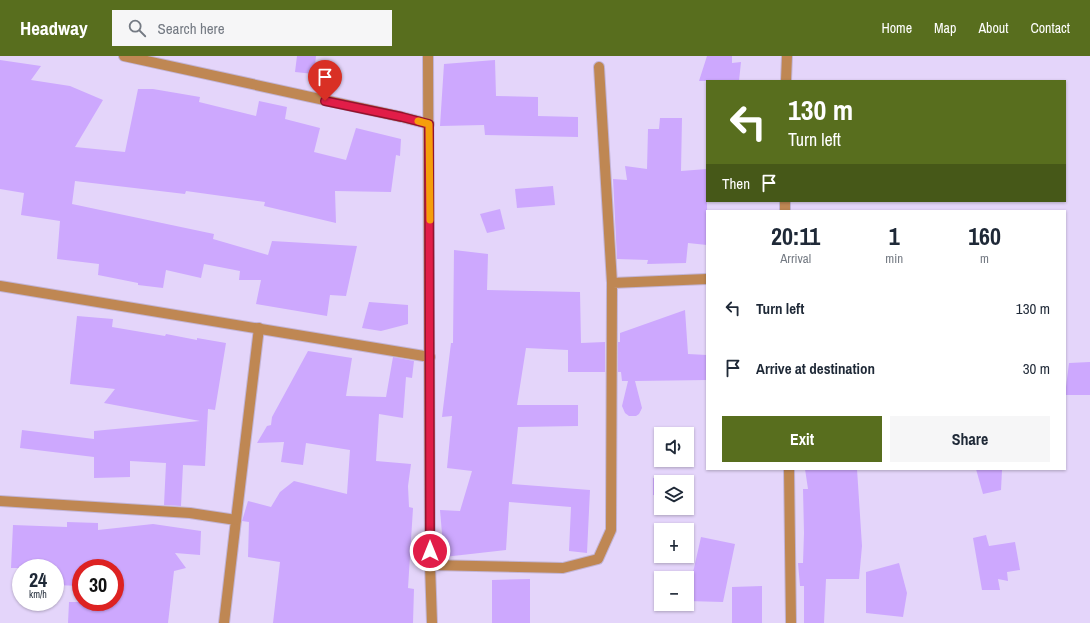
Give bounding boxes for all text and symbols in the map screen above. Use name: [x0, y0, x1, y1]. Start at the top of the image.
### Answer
search box: [112, 10, 392, 46]
text: Headway: [20, 15, 88, 41]
icon: search: [126, 17, 148, 39]
text: Search here: [158, 18, 225, 39]
text: Home: [881, 19, 912, 37]
text: Map: [934, 19, 956, 37]
text: About: [978, 19, 1008, 37]
text: Contact: [1030, 19, 1070, 37]
pin: [308, 60, 342, 101]
icon: arrive: [314, 66, 336, 88]
text: 130 m: [788, 91, 853, 129]
icon: left: [722, 96, 774, 148]
text: Turn left: [788, 127, 841, 152]
icon: arrive: [758, 172, 780, 194]
text: Then: [722, 173, 750, 194]
text: 20:11: [771, 220, 820, 252]
text: 1: [889, 220, 900, 252]
text: 160: [968, 220, 1001, 252]
text: Arrival: [780, 250, 811, 267]
text: min: [885, 250, 903, 267]
text: m: [980, 250, 989, 267]
icon: left: [722, 297, 744, 319]
text: Turn left: [756, 298, 804, 319]
text: 130 m: [1016, 298, 1050, 319]
icon: arrive: [722, 357, 744, 379]
text: Arrive at destination: [756, 358, 875, 379]
text: 30 m: [1023, 358, 1050, 379]
button: Exit: [722, 416, 882, 462]
button: Share: [890, 416, 1050, 462]
map controls: [654, 427, 694, 611]
button: sound: [654, 427, 694, 467]
button: layers: [654, 475, 694, 515]
button: +: [654, 523, 694, 563]
position arrow: [409, 530, 451, 572]
speed limit sign: 30: [72, 559, 124, 611]
text: 24: [29, 566, 47, 593]
button: −: [654, 571, 694, 611]
text: km/h: [29, 588, 47, 601]

